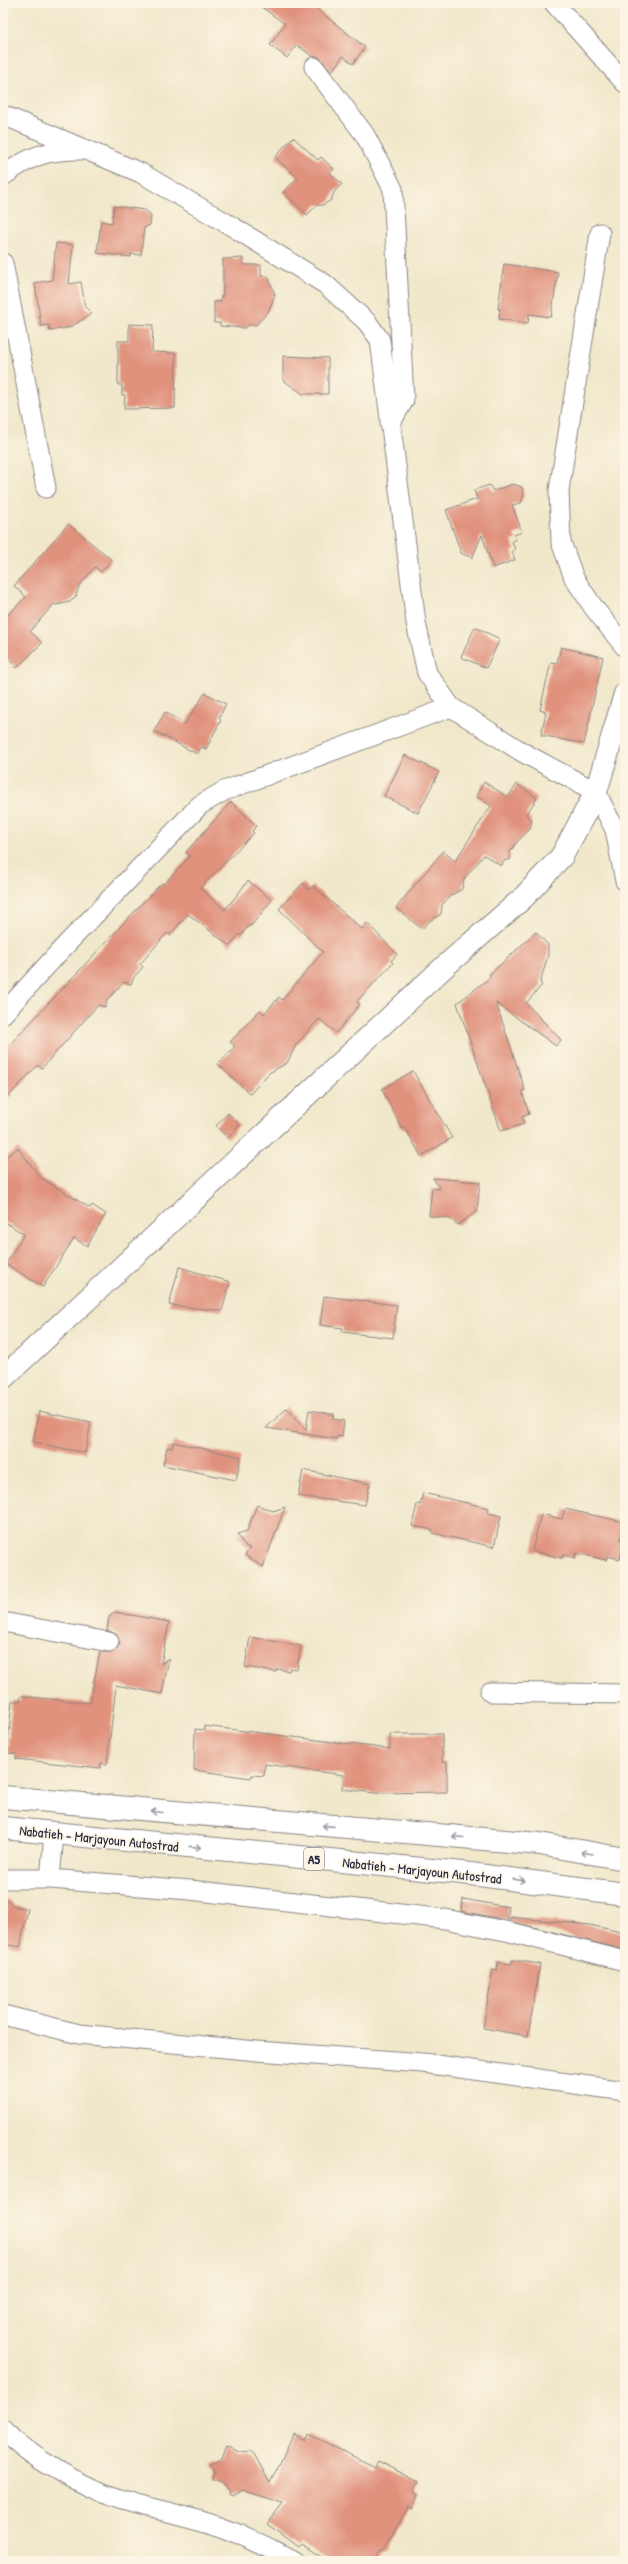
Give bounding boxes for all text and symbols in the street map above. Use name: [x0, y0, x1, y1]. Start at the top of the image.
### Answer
one-way arrow: [151, 1808, 164, 1815]
street label: Nabatieh - Marjayoun Autostrad: [18, 1820, 180, 1857]
one-way arrow: [322, 1823, 335, 1830]
one-way arrow: [452, 1833, 465, 1840]
one-way arrow: [188, 1844, 201, 1851]
road number: A5: [304, 1848, 324, 1870]
one-way arrow: [580, 1848, 593, 1856]
street label: Nabatieh - Marjayoun Autostrad: [341, 1852, 503, 1889]
one-way arrow: [512, 1877, 525, 1884]

